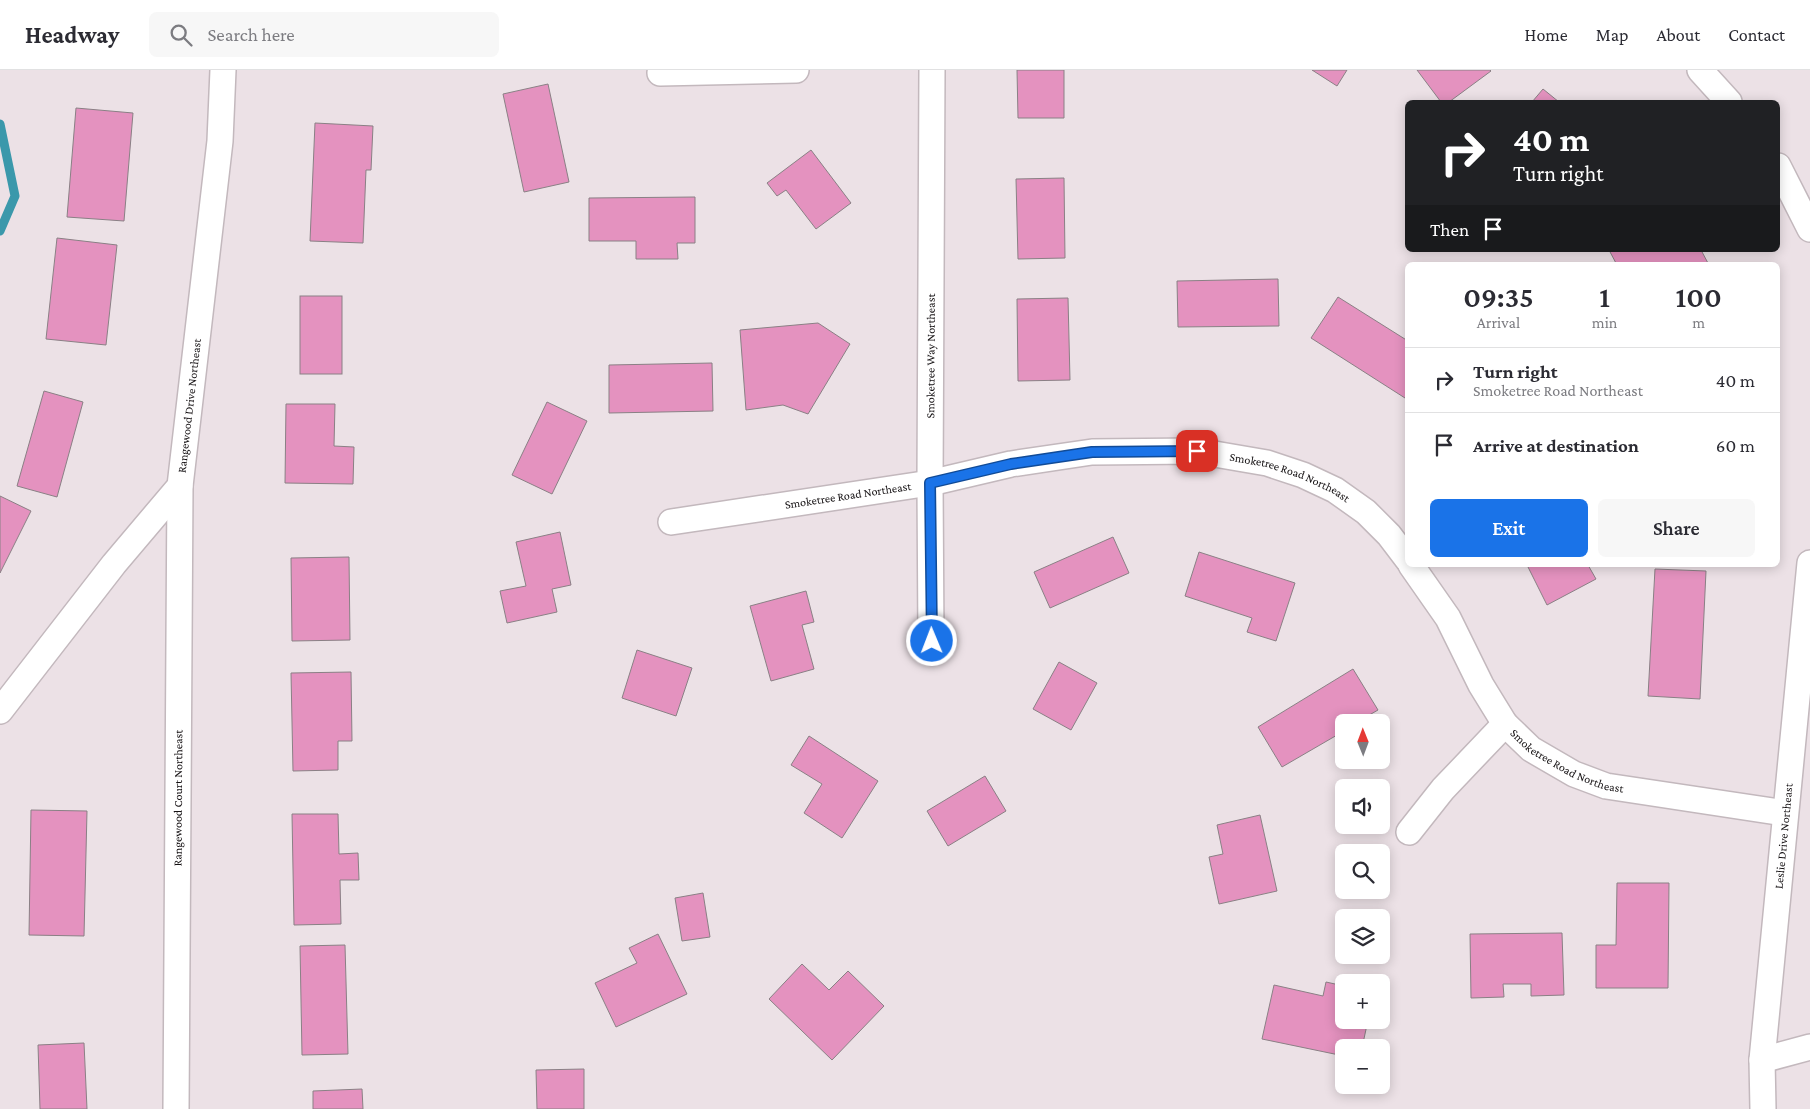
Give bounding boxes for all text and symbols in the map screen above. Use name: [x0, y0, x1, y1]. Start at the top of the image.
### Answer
search box: [149, 12, 499, 57]
text: Headway: [25, 21, 119, 48]
icon: search: [167, 21, 195, 49]
text: Search here: [207, 24, 295, 45]
text: Home: [1525, 25, 1568, 45]
text: Map: [1596, 25, 1628, 45]
text: About: [1656, 25, 1700, 45]
text: Contact: [1728, 25, 1785, 45]
icon: right: [1430, 120, 1495, 185]
text: 40 m: [1513, 120, 1590, 159]
text: Turn right: [1513, 161, 1604, 186]
icon: arrive: [1479, 215, 1507, 243]
text: Then: [1430, 219, 1469, 240]
text: 09:35: [1463, 280, 1534, 313]
text: 1: [1599, 280, 1610, 313]
text: 100: [1676, 280, 1722, 313]
street label: Smoketree Way Northeast: [923, 293, 938, 418]
text: Arrival: [1477, 314, 1520, 331]
text: min: [1592, 314, 1617, 331]
text: m: [1692, 314, 1705, 331]
street label: Rangewood Drive Northeast: [175, 337, 204, 474]
text: Turn right: [1473, 361, 1558, 382]
icon: right: [1430, 366, 1458, 394]
text: 40 m: [1716, 370, 1755, 391]
text: Smoketree Road Northeast: [1473, 382, 1643, 399]
pin: [1176, 430, 1218, 472]
icon: arrive: [1430, 431, 1458, 459]
text: Arrive at destination: [1473, 435, 1639, 456]
text: 60 m: [1716, 435, 1755, 456]
icon: arrive: [1183, 437, 1211, 465]
street label: Smoketree Road Northeast: [1229, 450, 1353, 506]
street label: Smoketree Road Northeast: [784, 479, 913, 512]
button: Exit: [1430, 499, 1588, 557]
button: Share: [1598, 499, 1755, 557]
position arrow: [905, 614, 957, 666]
north arrow: [1335, 714, 1390, 769]
map controls: [1335, 714, 1390, 1094]
street label: Smoketree Road Northeast: [1507, 726, 1626, 796]
street label: Rangewood Court Northeast: [171, 729, 185, 866]
button: sound: [1335, 779, 1390, 834]
street label: Leslie Drive Northeast: [1772, 781, 1796, 890]
button: search: [1335, 844, 1390, 899]
button: layers: [1335, 909, 1390, 964]
button: +: [1335, 974, 1390, 1029]
button: −: [1335, 1039, 1390, 1094]

